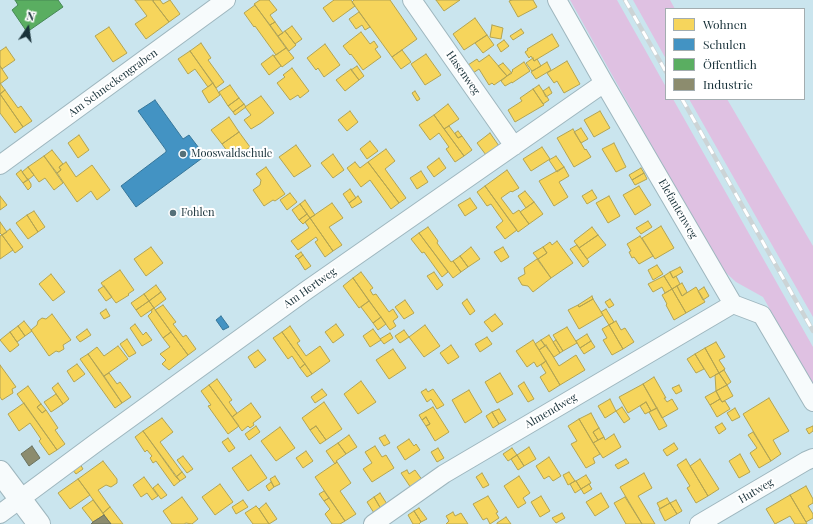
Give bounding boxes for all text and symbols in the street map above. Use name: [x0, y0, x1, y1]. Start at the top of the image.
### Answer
north arrow: [8, 8, 48, 48]
text: N: [25, 8, 36, 24]
legend: [665, 8, 805, 100]
text: Wohnen: [703, 16, 747, 32]
text: Schulen: [703, 36, 746, 52]
street label: Am Schneckengraben: [66, 46, 160, 120]
street label: Hasenweg: [443, 49, 483, 97]
text: Öffentlich: [703, 56, 757, 72]
text: Industrie: [703, 76, 753, 92]
place label: Mooswaldschule: [191, 147, 272, 161]
marker: Mooswaldschule: [178, 149, 188, 159]
street label: Elefantenweg: [656, 177, 700, 241]
place label: Fohlen: [181, 206, 215, 220]
marker: Fohlen: [168, 208, 178, 218]
street label: Am Hertweg: [281, 265, 339, 311]
street label: Almendweg: [523, 391, 579, 431]
street label: Hutweg: [736, 476, 776, 506]

